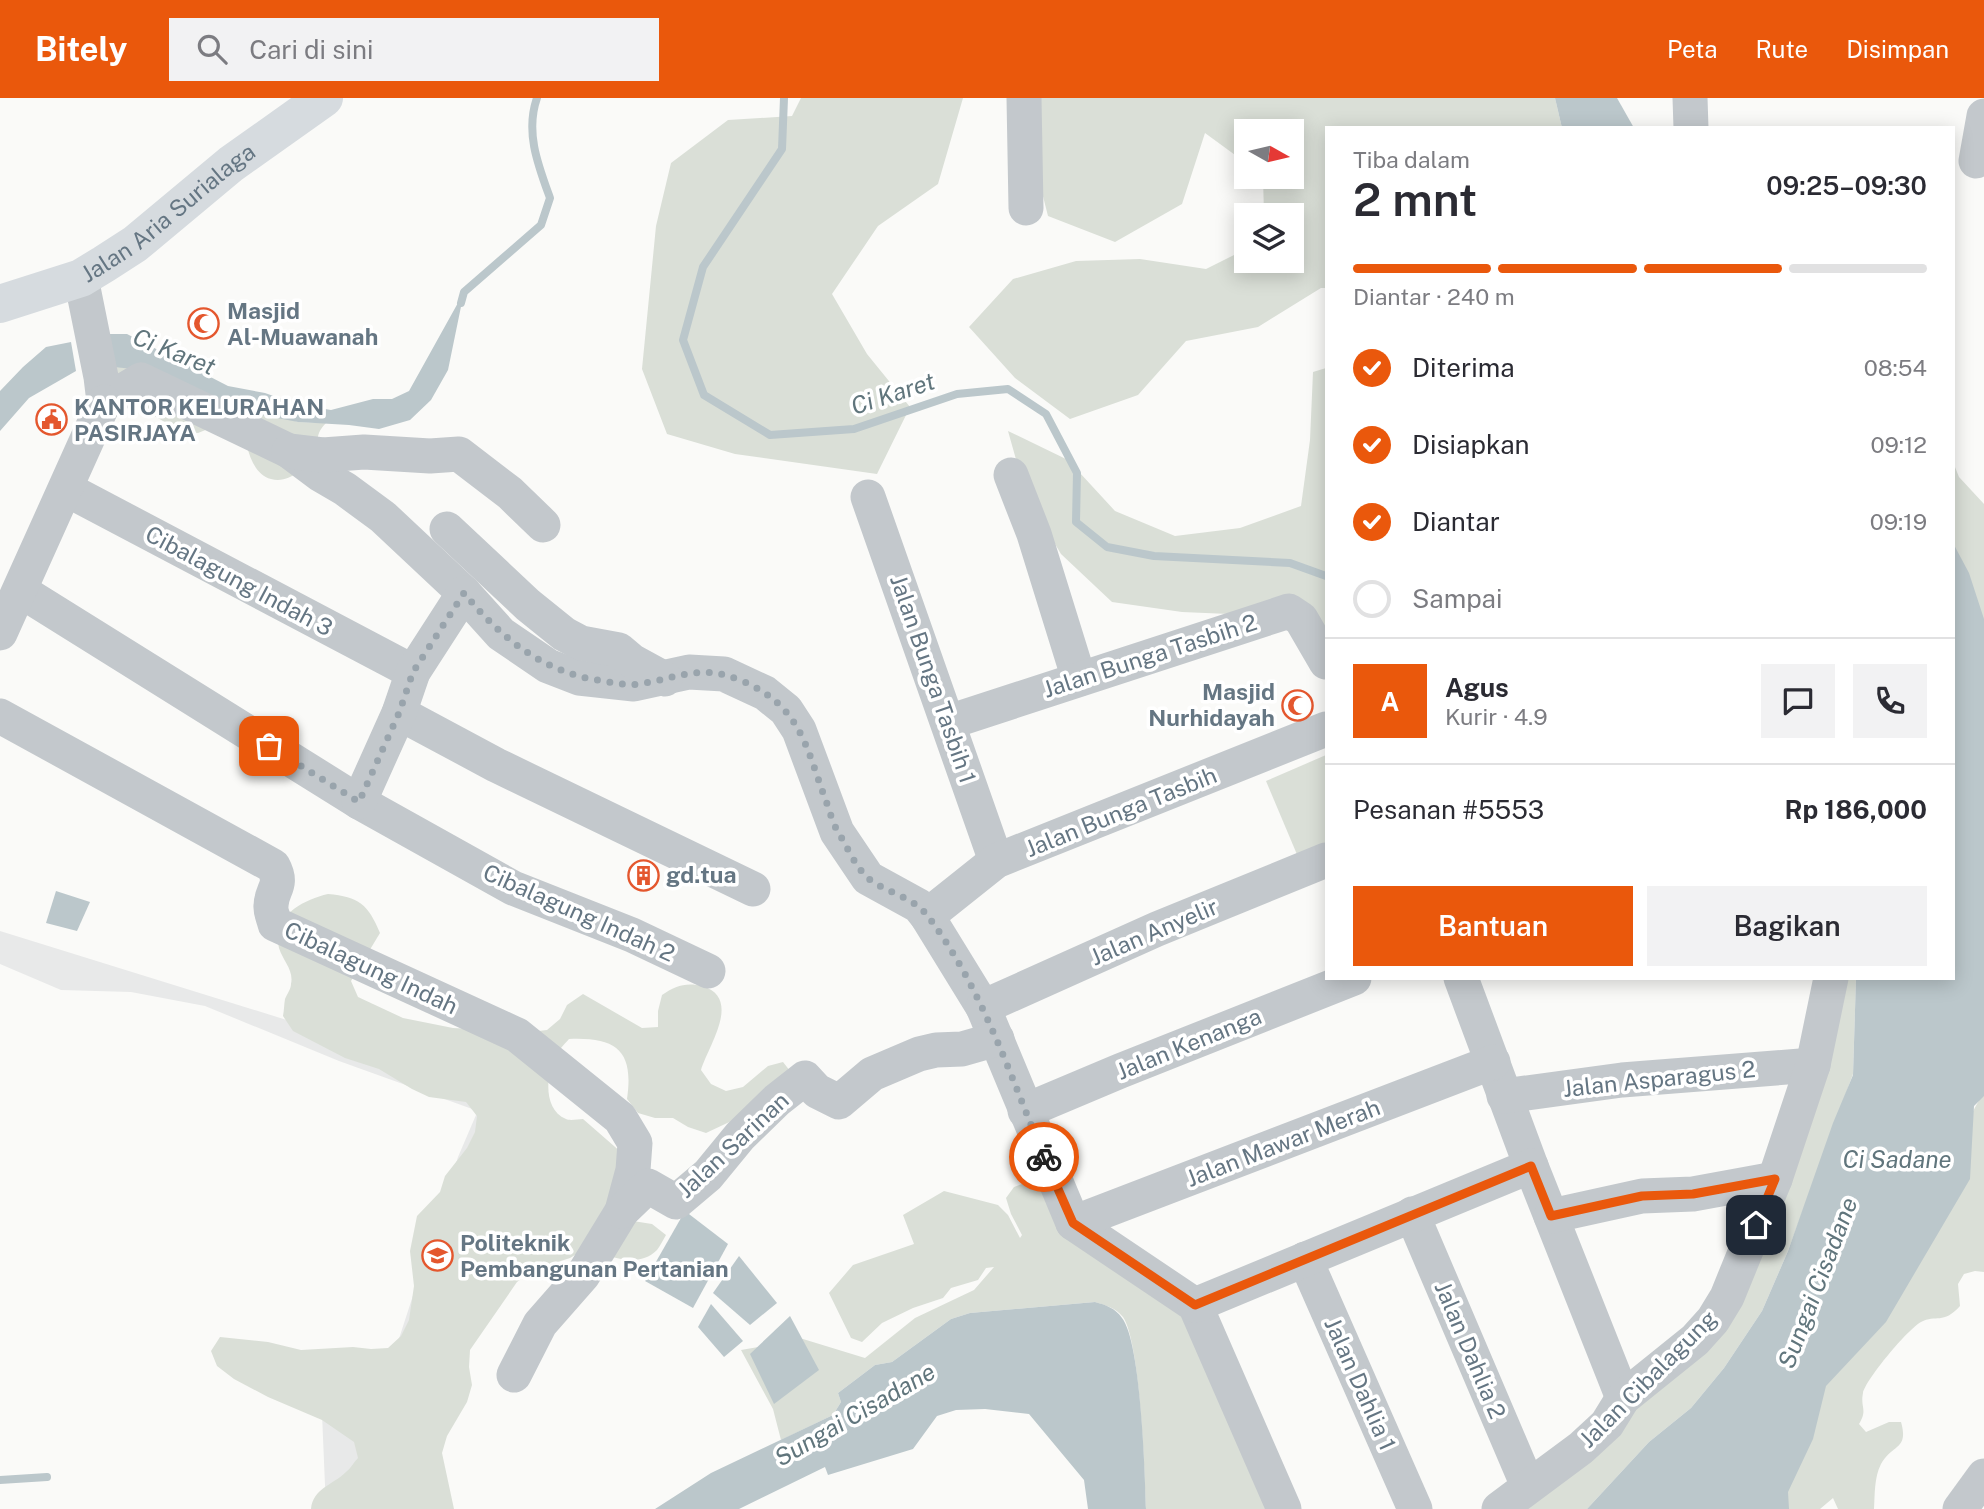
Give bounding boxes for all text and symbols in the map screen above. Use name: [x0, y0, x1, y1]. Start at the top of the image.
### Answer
search box: [169, 18, 659, 81]
text: Bitely: [35, 30, 127, 68]
icon: search: [193, 30, 231, 68]
text: Cari di sini: [249, 34, 374, 65]
text: Peta: [1667, 35, 1718, 63]
text: Rute: [1756, 35, 1808, 63]
text: Disimpan: [1846, 35, 1949, 63]
north arrow: [1234, 119, 1304, 189]
map controls: [1234, 119, 1304, 273]
street label: Jalan Aria Surialaga: [76, 137, 260, 288]
text: Tiba dalam: [1353, 146, 1470, 173]
text: 09:25–09:30: [1766, 170, 1927, 201]
text: 2 mnt: [1353, 172, 1477, 226]
button: layers: [1234, 203, 1304, 273]
text: Diantar · 240 m: [1353, 283, 1515, 310]
place label: Masjid Al-Muawanah: [227, 297, 378, 350]
mosque icon: Masjid Al-Muawanah: [187, 307, 221, 341]
water label: Ci Karet: [129, 322, 220, 380]
icon: check: [1353, 349, 1391, 387]
text: Diterima: [1412, 352, 1515, 383]
text: 08:54: [1864, 354, 1927, 381]
water label: Ci Karet: [847, 366, 938, 420]
place label: KANTOR KELURAHAN PASIRJAYA: [74, 393, 324, 446]
public building icon: KANTOR KELURAHAN PASIRJAYA: [34, 403, 68, 437]
icon: check: [1353, 426, 1391, 464]
text: Disiapkan: [1412, 429, 1530, 460]
text: 09:12: [1870, 431, 1927, 458]
icon: check: [1353, 503, 1391, 541]
text: Diantar: [1412, 506, 1500, 537]
text: 09:19: [1870, 508, 1927, 535]
street label: Cibalagung Indah 3: [141, 520, 337, 641]
street label: Jalan Bunga Tasbih 1: [885, 571, 982, 787]
text: Sampai: [1412, 583, 1502, 614]
street label: Jalan Bunga Tasbih 2: [1040, 608, 1260, 703]
button: chat: [1761, 664, 1835, 738]
button: phone: [1853, 664, 1927, 738]
text: Agus: [1445, 672, 1509, 703]
place label: Masjid Nurhidayah: [1148, 678, 1275, 731]
text: A: [1381, 686, 1399, 717]
mosque icon: Masjid Nurhidayah: [1281, 688, 1315, 722]
text: Kurir · 4.9: [1445, 703, 1548, 730]
pin: [239, 716, 299, 776]
icon: bag: [250, 727, 288, 765]
street label: Jalan Bunga Tasbih: [1021, 761, 1220, 862]
text: Pesanan #5553: [1353, 794, 1544, 825]
text: Rp 186,000: [1784, 794, 1927, 825]
street label: Cibalagung Indah 2: [479, 858, 679, 967]
building icon: gd.tua: [626, 858, 660, 892]
place label: gd.tua: [666, 861, 737, 888]
button: Bantuan: [1353, 886, 1633, 966]
button: Bagikan: [1647, 886, 1927, 966]
street label: Jalan Anyelir: [1086, 893, 1222, 971]
street label: Cibalagung Indah: [280, 916, 462, 1019]
street label: Jalan Kenanga: [1112, 1002, 1265, 1085]
street label: Jalan Asparagus 2: [1561, 1055, 1757, 1102]
street label: Jalan Sarinan: [671, 1086, 794, 1203]
street label: Jalan Mawar Merah: [1182, 1093, 1384, 1192]
courier: [1009, 1122, 1079, 1192]
icon: bike: [1025, 1138, 1063, 1176]
water label: Ci Sadane: [1842, 1145, 1952, 1173]
water label: Sungai Cisadane: [1772, 1193, 1863, 1372]
pin: [1726, 1195, 1786, 1255]
icon: home: [1737, 1206, 1775, 1244]
place label: Politeknik Pembangunan Pertanian: [460, 1229, 729, 1282]
school or university icon: Politeknik Pembangunan Pertanian: [420, 1239, 454, 1273]
street label: Jalan Dahlia 2: [1429, 1277, 1512, 1423]
street label: Jalan Cibalagung: [1574, 1305, 1722, 1453]
street label: Jalan Dahlia 1: [1319, 1313, 1402, 1454]
water label: Sungai Cisadane: [769, 1357, 940, 1471]

